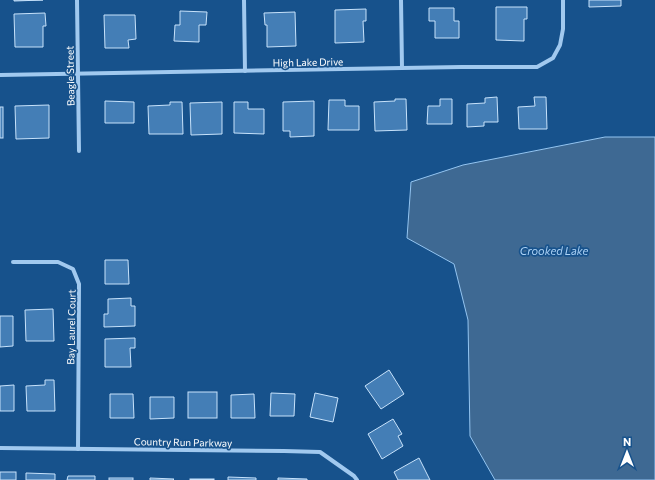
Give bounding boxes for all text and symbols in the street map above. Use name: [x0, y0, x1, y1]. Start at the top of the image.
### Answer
street label: Beagle Street: [63, 46, 77, 106]
street label: High Lake Drive: [273, 55, 343, 69]
water label: Crooked Lake: [520, 244, 588, 257]
street label: Bay Laurel Court: [64, 289, 78, 365]
north arrow: [607, 432, 647, 472]
street label: Country Run Parkway: [134, 435, 232, 449]
text: N: [623, 435, 631, 448]

